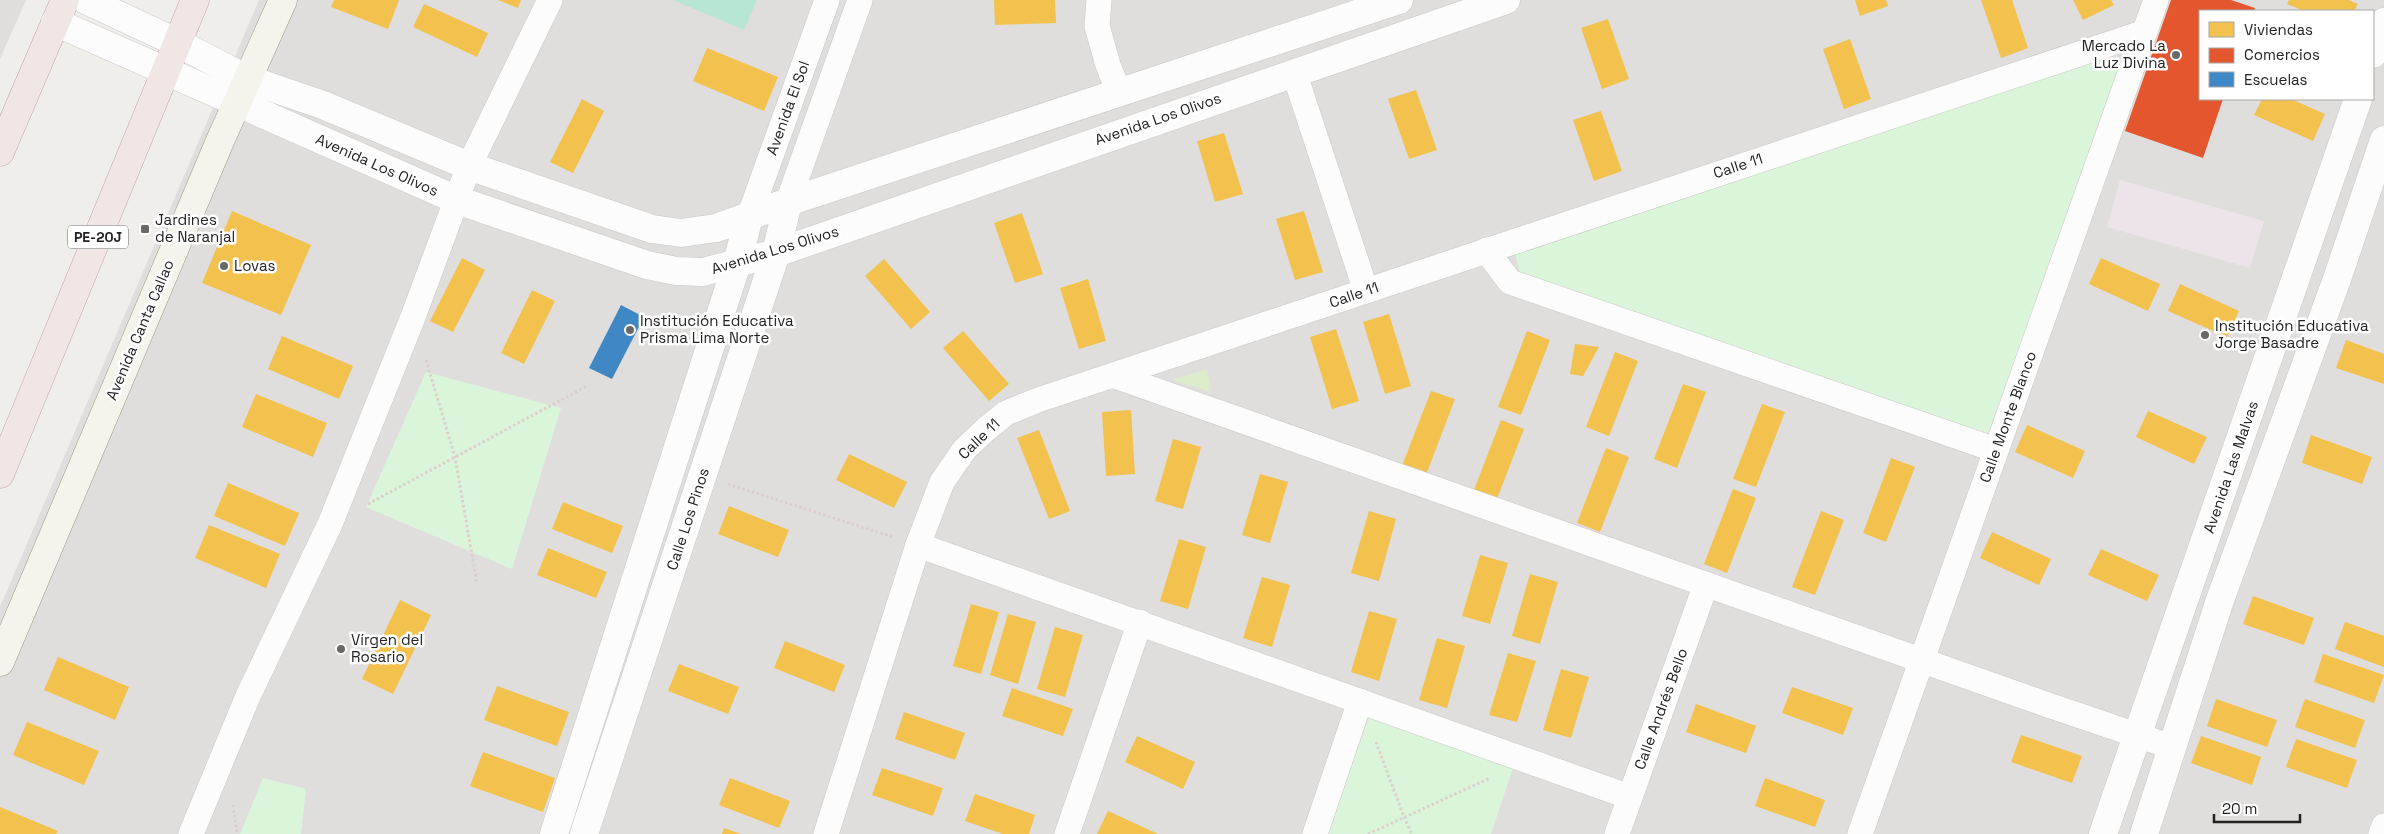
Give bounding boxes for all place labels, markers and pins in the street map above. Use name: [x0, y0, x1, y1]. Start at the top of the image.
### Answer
place label: Mercado La Luz Divina: [2082, 36, 2166, 72]
marker: Mercado La Luz Divina: [2170, 49, 2182, 61]
place label: Jardines de Naranjal: [155, 210, 235, 246]
marker: Jardines de Naranjal: [139, 223, 151, 235]
place label: Lovas: [234, 256, 276, 275]
marker: Lovas: [218, 260, 230, 272]
place label: Institución Educativa Prisma Lima Norte: [640, 311, 794, 347]
place label: Institución Educativa Jorge Basadre: [2215, 316, 2369, 352]
marker: Institución Educativa Prisma Lima Norte: [624, 324, 636, 336]
marker: Institución Educativa Jorge Basadre: [2199, 329, 2211, 341]
place label: Vírgen del Rosario: [351, 630, 423, 666]
marker: Vírgen del Rosario: [335, 643, 347, 655]

